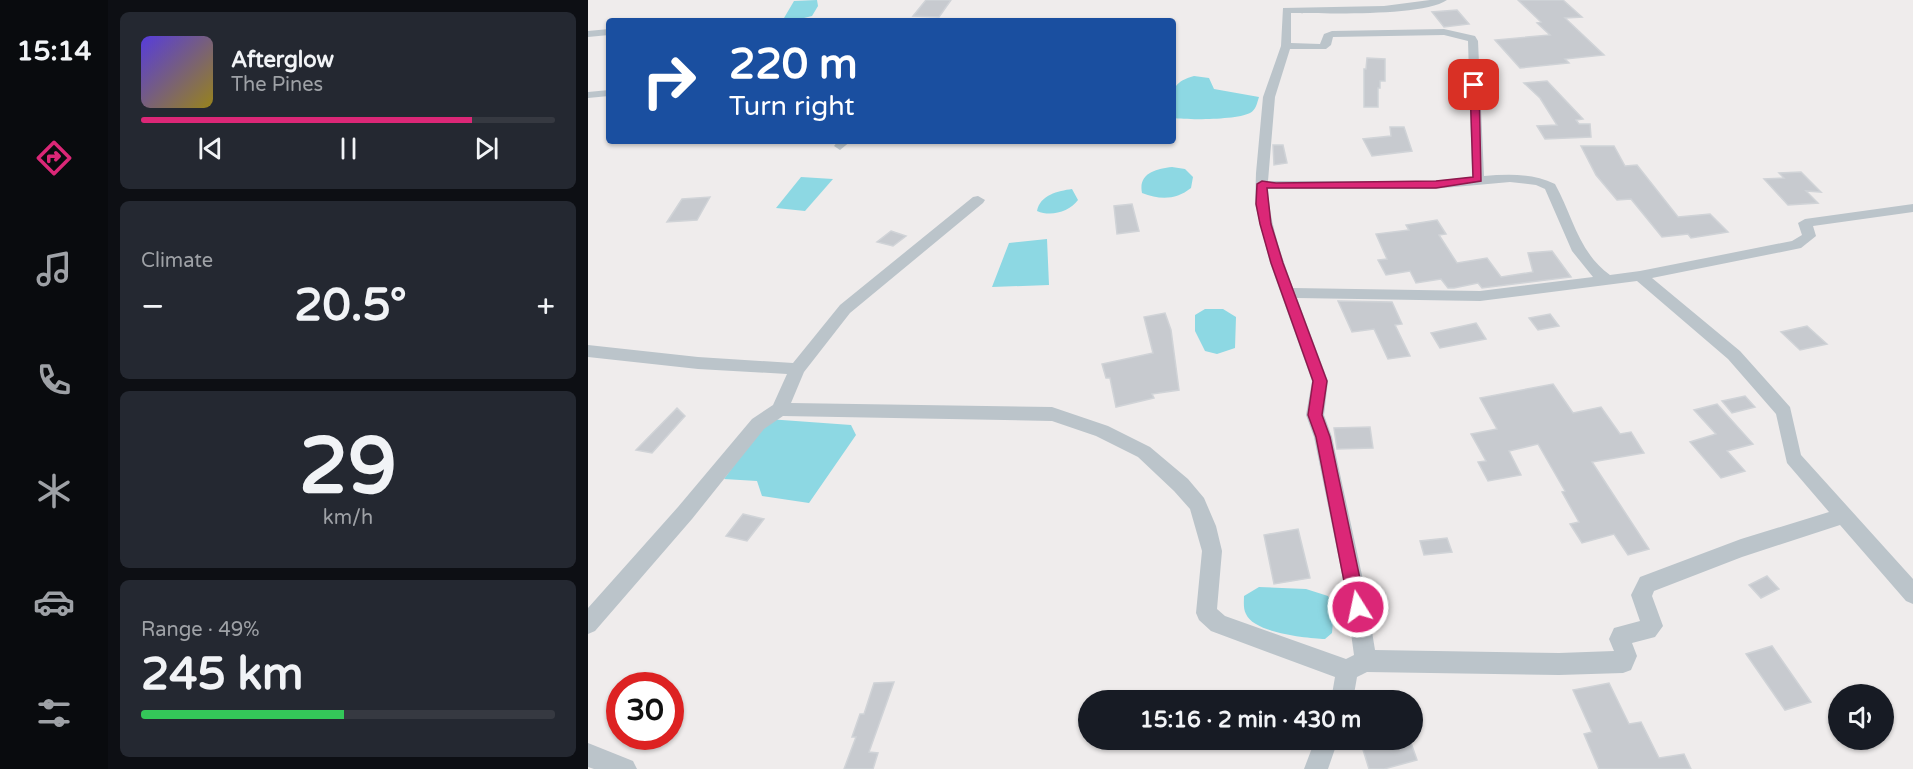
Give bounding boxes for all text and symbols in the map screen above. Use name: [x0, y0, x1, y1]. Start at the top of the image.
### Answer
text: 15:14: [17, 35, 91, 68]
text: 220 m: [729, 39, 858, 90]
icon: right: [630, 42, 708, 120]
text: Afterglow: [231, 47, 334, 73]
pin: [1448, 59, 1499, 110]
icon: arrive: [1457, 68, 1490, 101]
text: The Pines: [231, 73, 323, 97]
text: Turn right: [729, 90, 855, 123]
icon: previous: [194, 132, 227, 165]
icon: pause: [332, 132, 365, 165]
icon: next: [470, 132, 503, 165]
icon: directions: [33, 137, 75, 179]
icon: music: [33, 248, 75, 290]
text: Climate: [141, 249, 213, 273]
text: 20.5°: [294, 279, 407, 333]
text: −: [141, 287, 165, 326]
text: +: [536, 287, 555, 326]
icon: phone: [33, 359, 75, 401]
text: 29: [299, 420, 397, 514]
icon: climate: [33, 470, 75, 512]
text: km/h: [323, 506, 373, 530]
position arrow: [1326, 575, 1390, 639]
icon: car: [33, 581, 75, 623]
text: Range · 49%: [141, 618, 260, 642]
text: 245 km: [141, 648, 303, 702]
speed limit sign: 30: [606, 672, 684, 750]
map controls: [1828, 684, 1894, 750]
button: sound: [1828, 684, 1894, 750]
icon: filters: [33, 692, 75, 734]
text: 15:16 · 2 min · 430 m: [1140, 707, 1361, 733]

